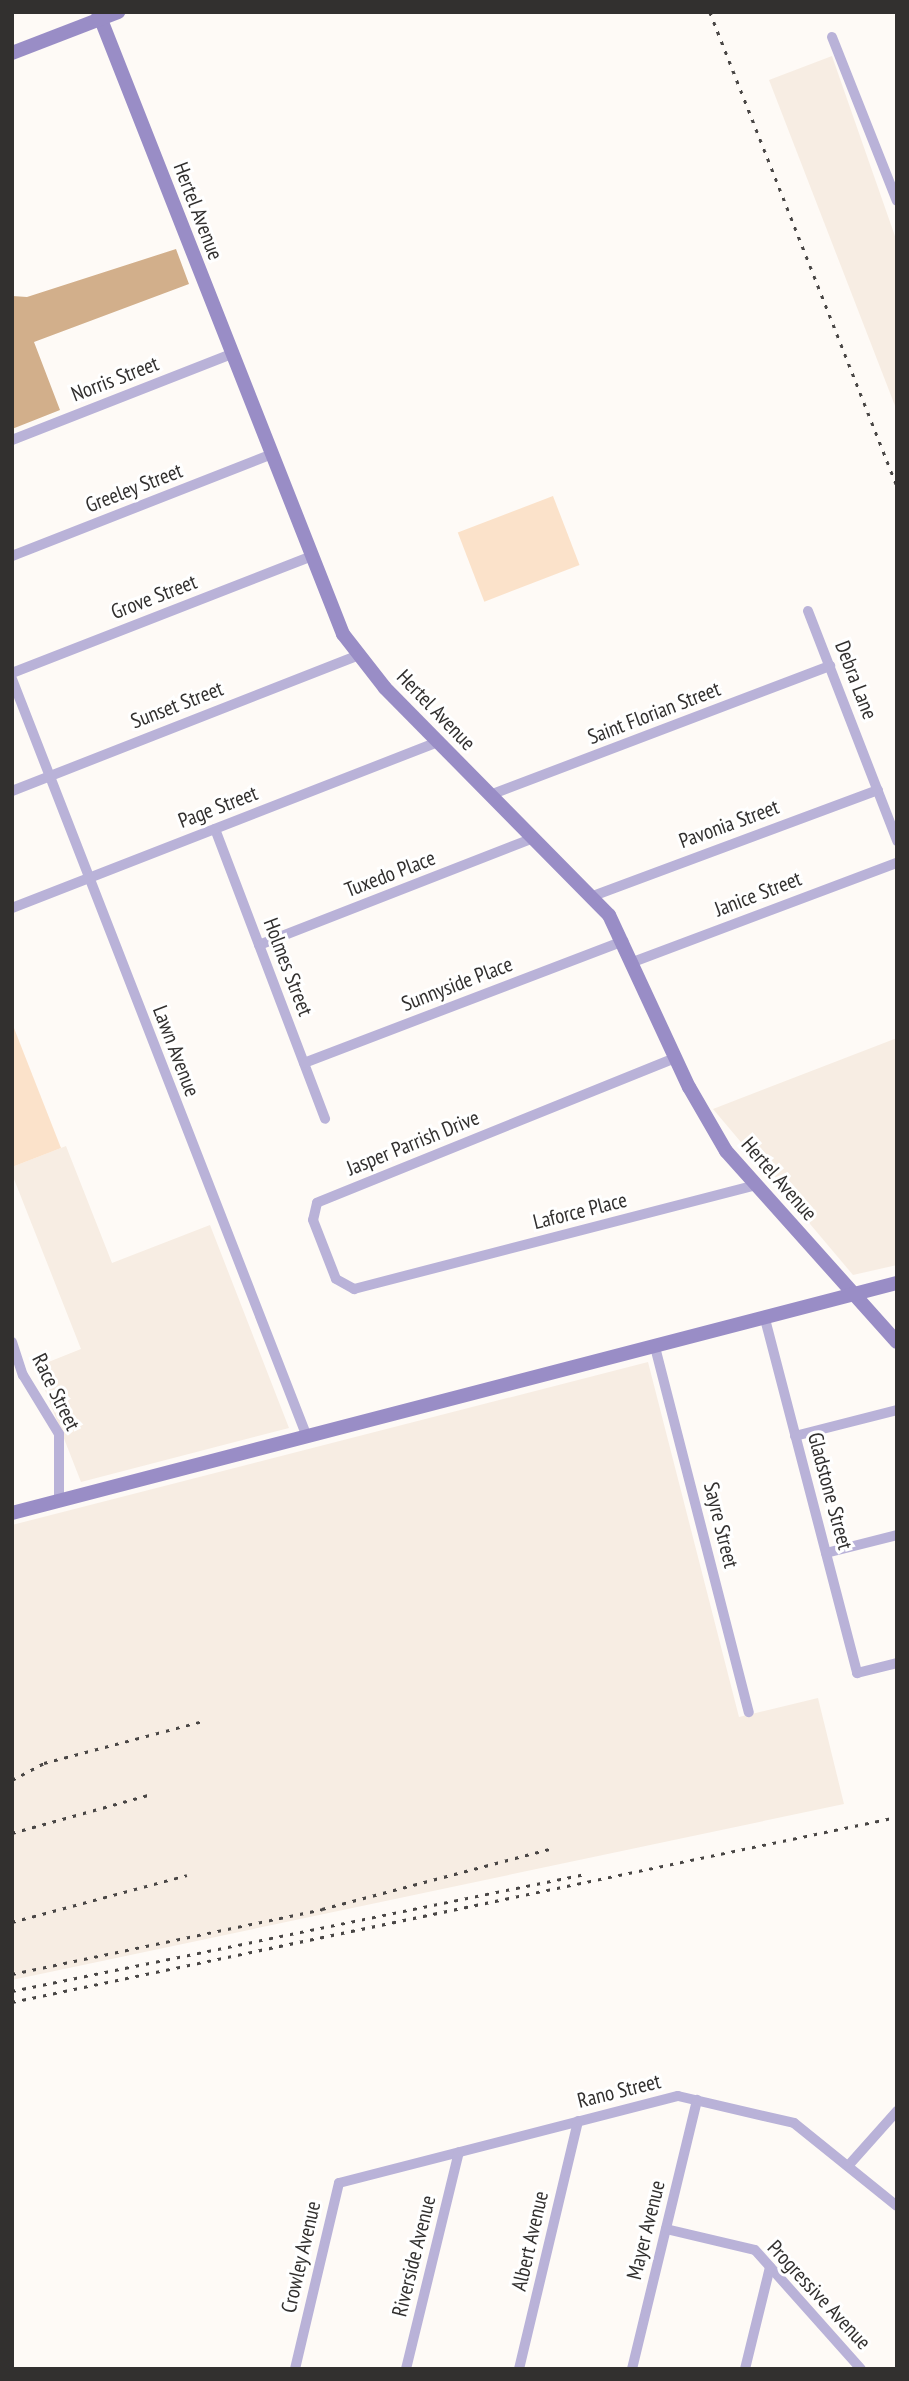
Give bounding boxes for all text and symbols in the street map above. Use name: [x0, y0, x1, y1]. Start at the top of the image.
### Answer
street label: Hertel Avenue: [168, 158, 228, 264]
street label: Norris Street: [68, 351, 162, 407]
street label: Greeley Street: [82, 458, 186, 518]
street label: Grove Street: [108, 569, 200, 625]
street label: Debra Lane: [830, 637, 882, 723]
street label: Hertel Avenue: [391, 664, 481, 756]
street label: Sunset Street: [127, 676, 227, 734]
street label: Saint Florian Street: [584, 676, 724, 750]
street label: Page Street: [175, 780, 261, 834]
street label: Pavonia Street: [676, 794, 782, 854]
street label: Tuxedo Place: [341, 845, 439, 903]
street label: Janice Street: [711, 866, 805, 922]
street label: Holmes Street: [258, 915, 318, 1019]
street label: Sunnyside Place: [398, 951, 516, 1017]
street label: Lawn Avenue: [147, 1002, 205, 1100]
street label: Jasper Parrish Drive: [343, 1105, 483, 1181]
street label: Hertel Avenue: [736, 1132, 822, 1226]
street label: Laforce Place: [531, 1187, 629, 1235]
street label: Race Street: [27, 1350, 85, 1434]
street label: Gladstone Street: [802, 1430, 858, 1552]
street label: Sayre Street: [698, 1479, 744, 1571]
street label: Rano Street: [575, 2069, 663, 2113]
street label: Mayer Avenue: [621, 2178, 671, 2282]
street label: Albert Avenue: [506, 2188, 554, 2294]
street label: Riverside Avenue: [387, 2193, 441, 2319]
street label: Crowley Avenue: [276, 2198, 326, 2316]
street label: Progressive Avenue: [762, 2235, 876, 2355]

